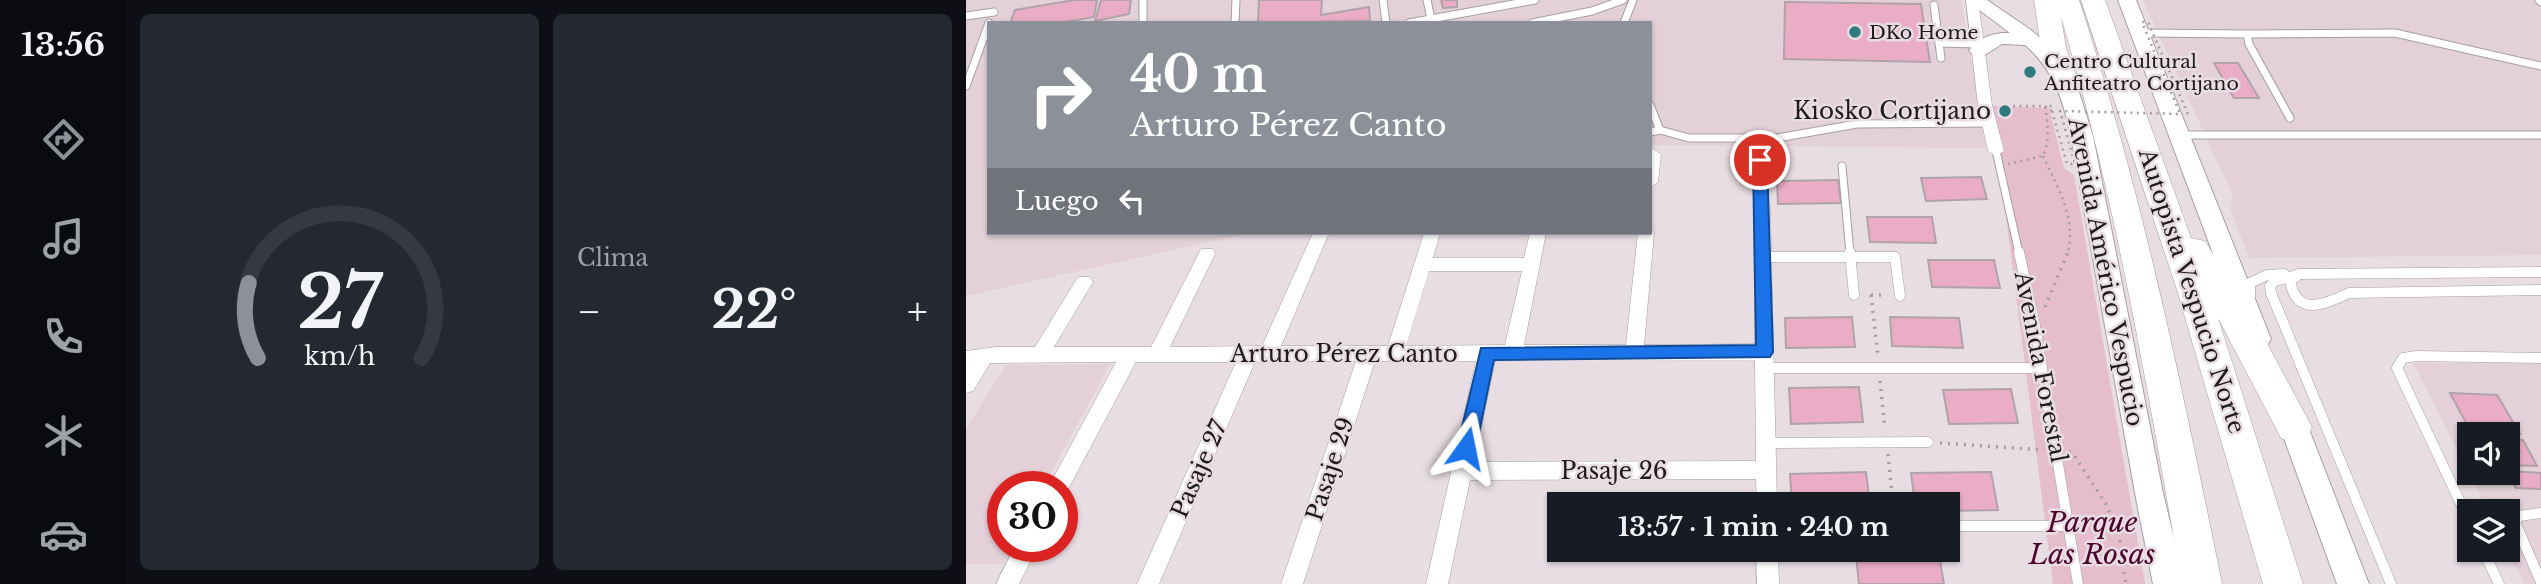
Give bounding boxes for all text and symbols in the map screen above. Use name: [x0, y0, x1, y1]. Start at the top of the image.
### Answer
place label: DKo Home: [1869, 21, 1978, 44]
marker: DKo Home: [1847, 24, 1863, 40]
text: 13:56: [21, 25, 105, 65]
text: 40 m: [1130, 44, 1267, 105]
icon: right: [1015, 49, 1106, 140]
place label: Centro Cultural Anfiteatro Cortijano: [2043, 50, 2239, 95]
marker: Centro Cultural Anfiteatro Cortijano: [2022, 64, 2038, 80]
place label: Kiosko Cortijano: [1793, 97, 1991, 125]
marker: Kiosko Cortijano: [1997, 103, 2013, 119]
text: Arturo Pérez Canto: [1130, 105, 1447, 145]
street label: Avenida Américo Vespucio: [2062, 114, 2150, 429]
icon: directions: [39, 115, 88, 164]
pin: [1730, 130, 1790, 190]
icon: arrive: [1741, 141, 1779, 179]
street label: Autopista Vespucio Norte: [2132, 144, 2251, 437]
icon: left: [1113, 182, 1151, 220]
text: Luego: [1015, 185, 1099, 217]
icon: music: [39, 214, 88, 263]
text: Clima: [577, 244, 648, 272]
text: 27: [297, 257, 383, 348]
street label: Avenida Forestal: [2009, 268, 2073, 465]
text: 22°: [712, 278, 797, 342]
text: −: [577, 288, 601, 335]
text: +: [907, 288, 928, 335]
icon: phone: [39, 312, 88, 361]
street label: Arturo Pérez Canto: [1229, 340, 1458, 368]
text: km/h: [304, 341, 375, 372]
icon: climate: [39, 411, 88, 460]
position arrow: [1429, 411, 1503, 485]
street label: Pasaje 29: [1300, 414, 1360, 524]
street label: Pasaje 27: [1165, 415, 1233, 522]
map controls: [2457, 422, 2520, 562]
button: sound: [2457, 422, 2520, 485]
street label: Pasaje 26: [1560, 457, 1668, 485]
speed limit sign: 30: [987, 471, 1078, 562]
button: layers: [2457, 499, 2520, 562]
park label: Parque Las Rosas: [2028, 505, 2155, 572]
icon: car: [39, 510, 88, 559]
text: 13:57 · 1 min · 240 m: [1618, 511, 1889, 543]

